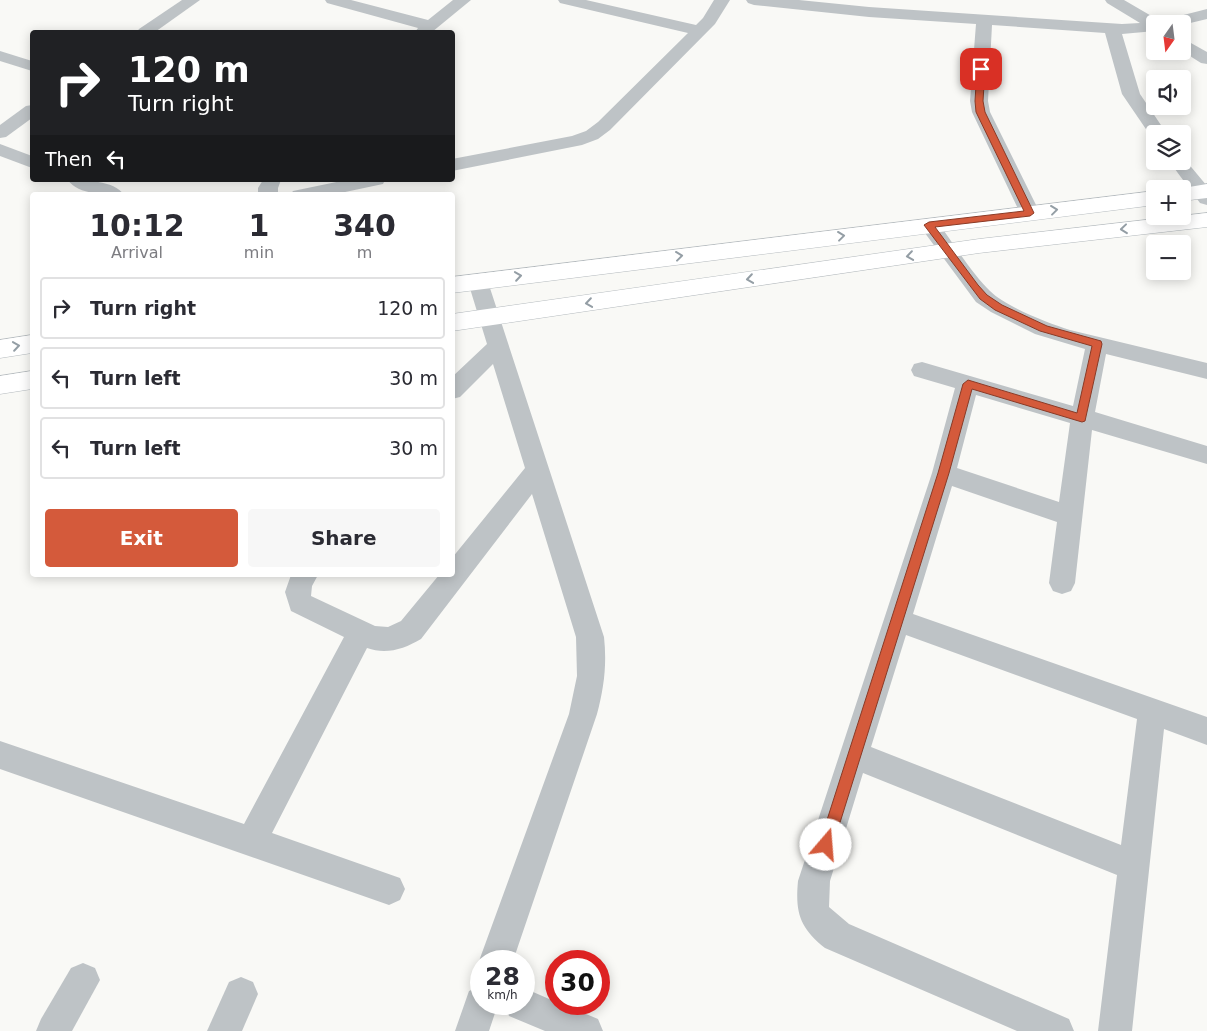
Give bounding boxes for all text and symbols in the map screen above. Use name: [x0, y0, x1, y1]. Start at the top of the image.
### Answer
north arrow: [1146, 15, 1191, 60]
map controls: [1146, 15, 1191, 280]
pin: [960, 48, 1002, 90]
icon: right: [45, 50, 110, 115]
text: 120 m: [128, 50, 250, 90]
icon: arrive: [967, 55, 995, 83]
button: sound: [1146, 70, 1191, 115]
text: Turn right: [128, 91, 233, 116]
button: layers: [1146, 125, 1191, 170]
icon: left: [102, 145, 130, 173]
text: Then: [45, 148, 92, 170]
button: +: [1146, 180, 1191, 225]
one-way arrow: [1050, 205, 1058, 216]
text: 10:12: [89, 208, 185, 243]
text: 1: [248, 208, 269, 243]
text: 340: [333, 208, 396, 243]
one-way arrow: [1119, 223, 1127, 234]
one-way arrow: [837, 231, 845, 242]
button: −: [1146, 235, 1191, 280]
text: Arrival: [111, 243, 163, 262]
text: min: [244, 243, 274, 262]
text: m: [357, 243, 372, 262]
one-way arrow: [906, 250, 915, 260]
one-way arrow: [676, 251, 684, 262]
one-way arrow: [514, 271, 522, 282]
one-way arrow: [745, 274, 754, 284]
icon: right: [47, 294, 75, 322]
text: Turn right: [90, 297, 196, 319]
text: 120 m: [377, 297, 438, 319]
one-way arrow: [585, 297, 593, 308]
one-way arrow: [13, 341, 21, 352]
icon: left: [47, 364, 75, 392]
text: Turn left: [90, 367, 181, 389]
text: 30 m: [389, 367, 438, 389]
icon: left: [47, 434, 75, 462]
text: Turn left: [90, 437, 181, 459]
text: 30 m: [389, 437, 438, 459]
button: Exit: [45, 509, 238, 567]
button: Share: [248, 509, 440, 567]
position arrow: [799, 818, 851, 870]
speed limit sign: 30: [545, 950, 610, 1015]
text: 28: [485, 962, 520, 991]
text: km/h: [487, 988, 518, 1002]

